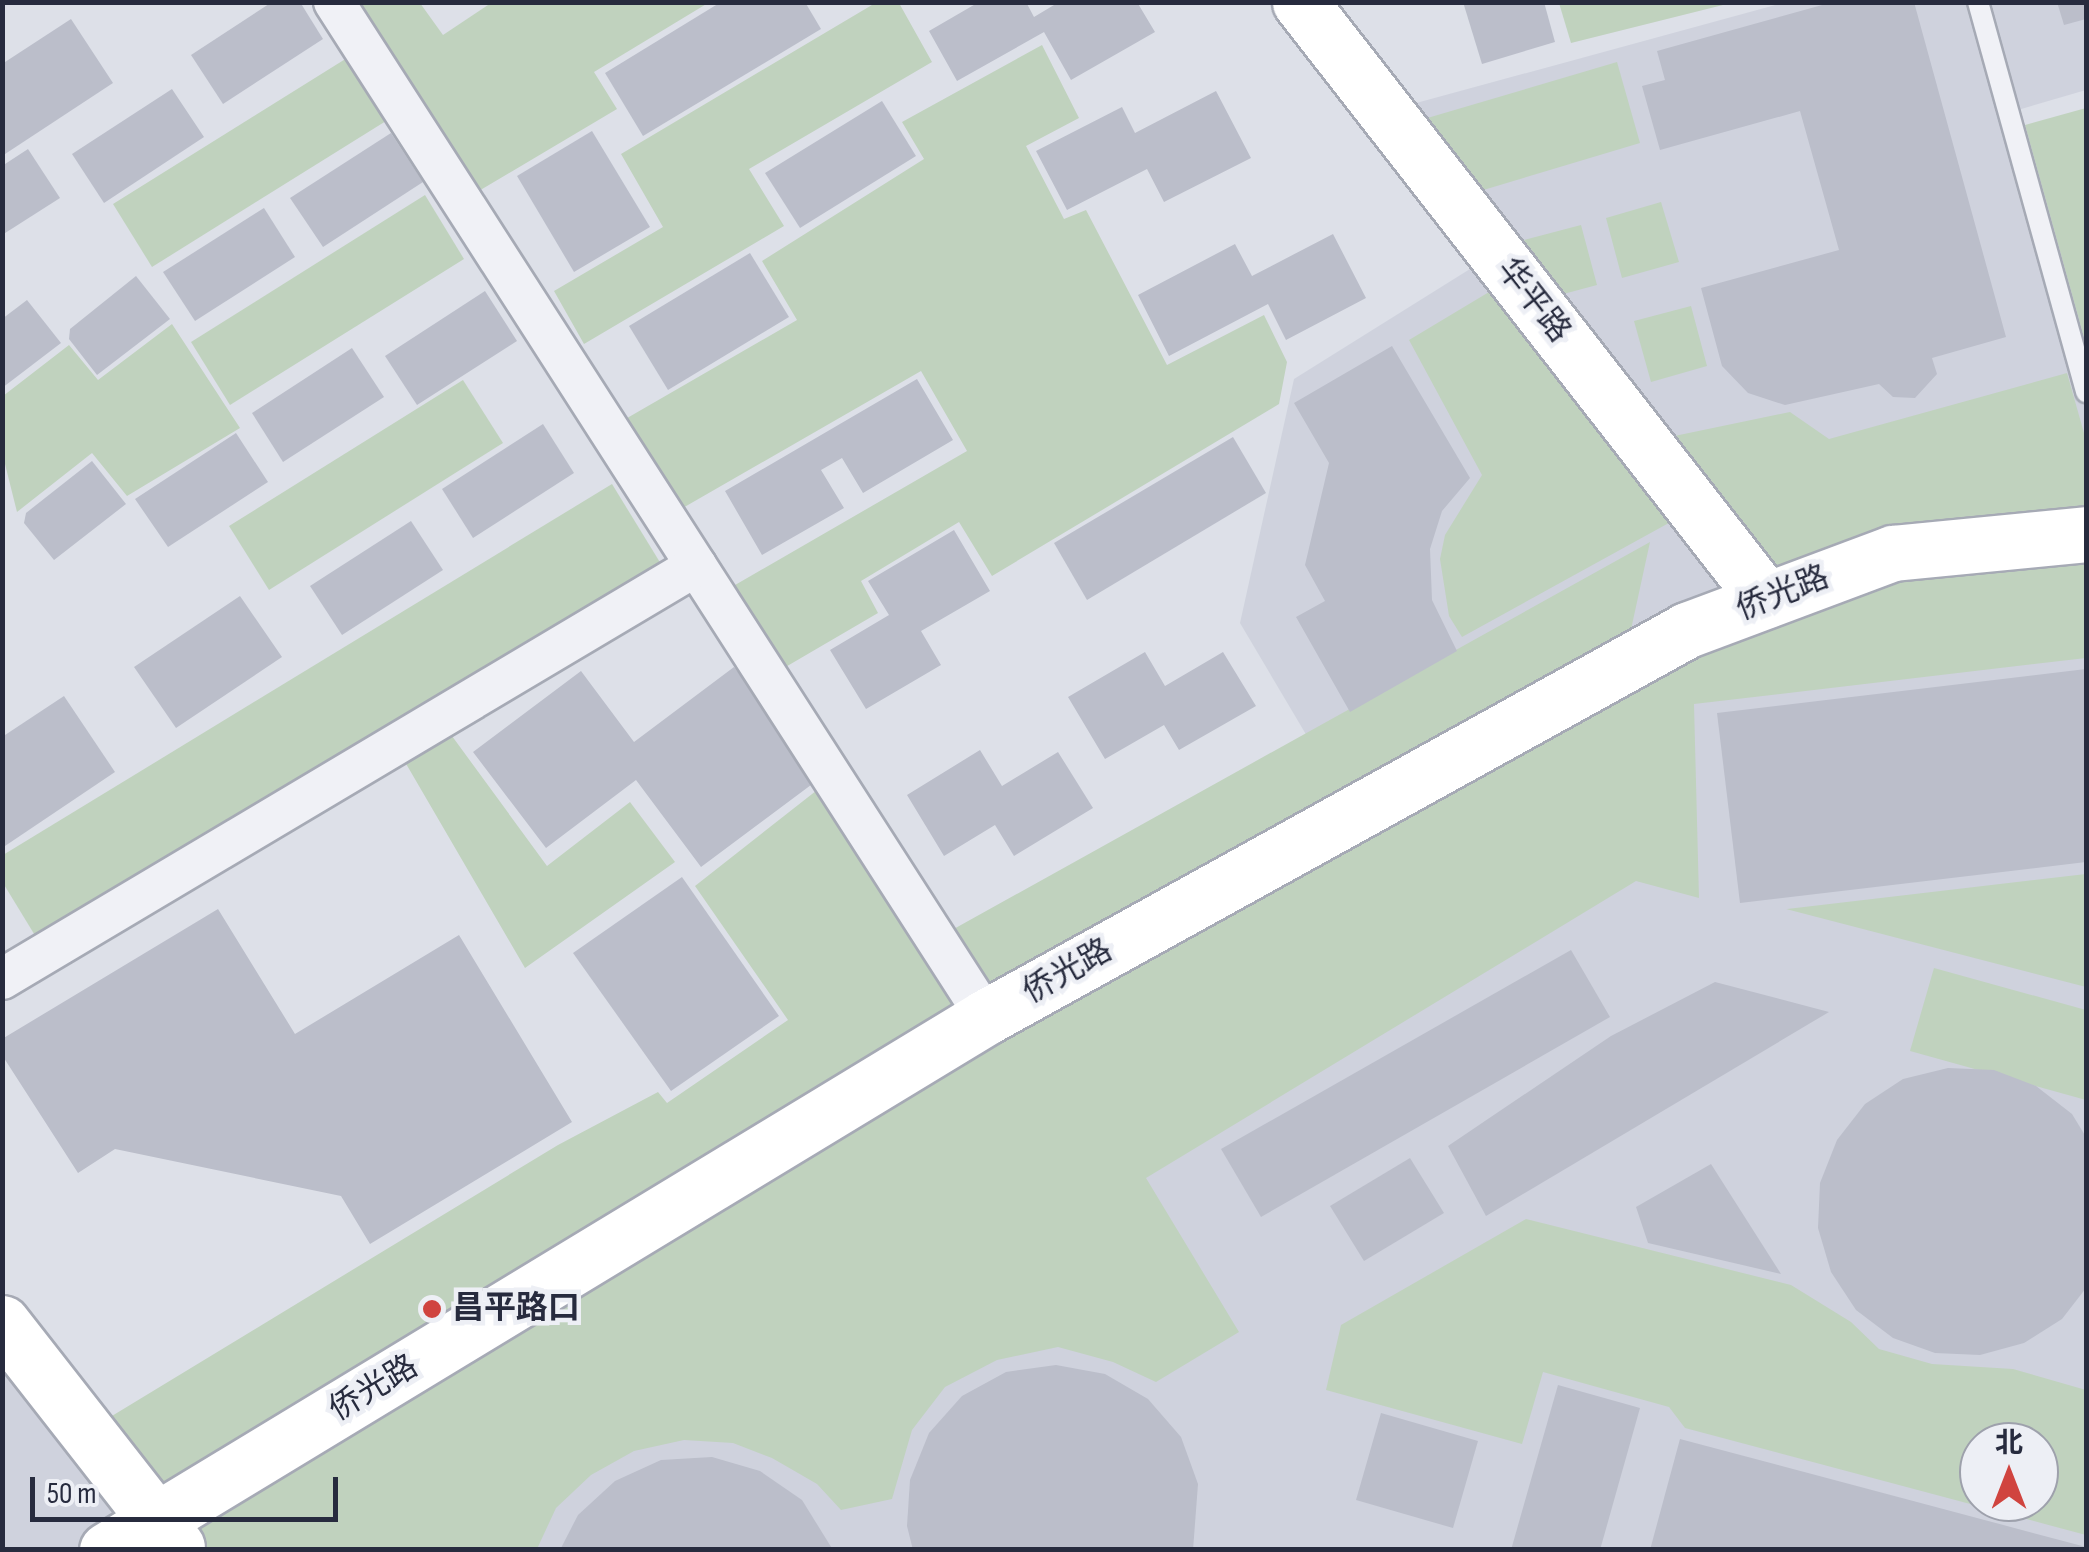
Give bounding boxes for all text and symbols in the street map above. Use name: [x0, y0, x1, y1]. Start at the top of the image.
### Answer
street label: 华平路: [1488, 251, 1578, 351]
street label: 侨光路: [1731, 559, 1835, 629]
street label: 侨光路: [1017, 932, 1119, 1012]
place label: 昌平路口: [452, 1290, 580, 1328]
marker: 昌平路口: [421, 1298, 443, 1320]
street label: 侨光路: [323, 1348, 425, 1430]
north arrow: [1959, 1422, 2059, 1522]
text: 北: [1995, 1427, 2023, 1460]
scale bar: [35, 1457, 342, 1519]
text: 50 m: [47, 1476, 96, 1512]

